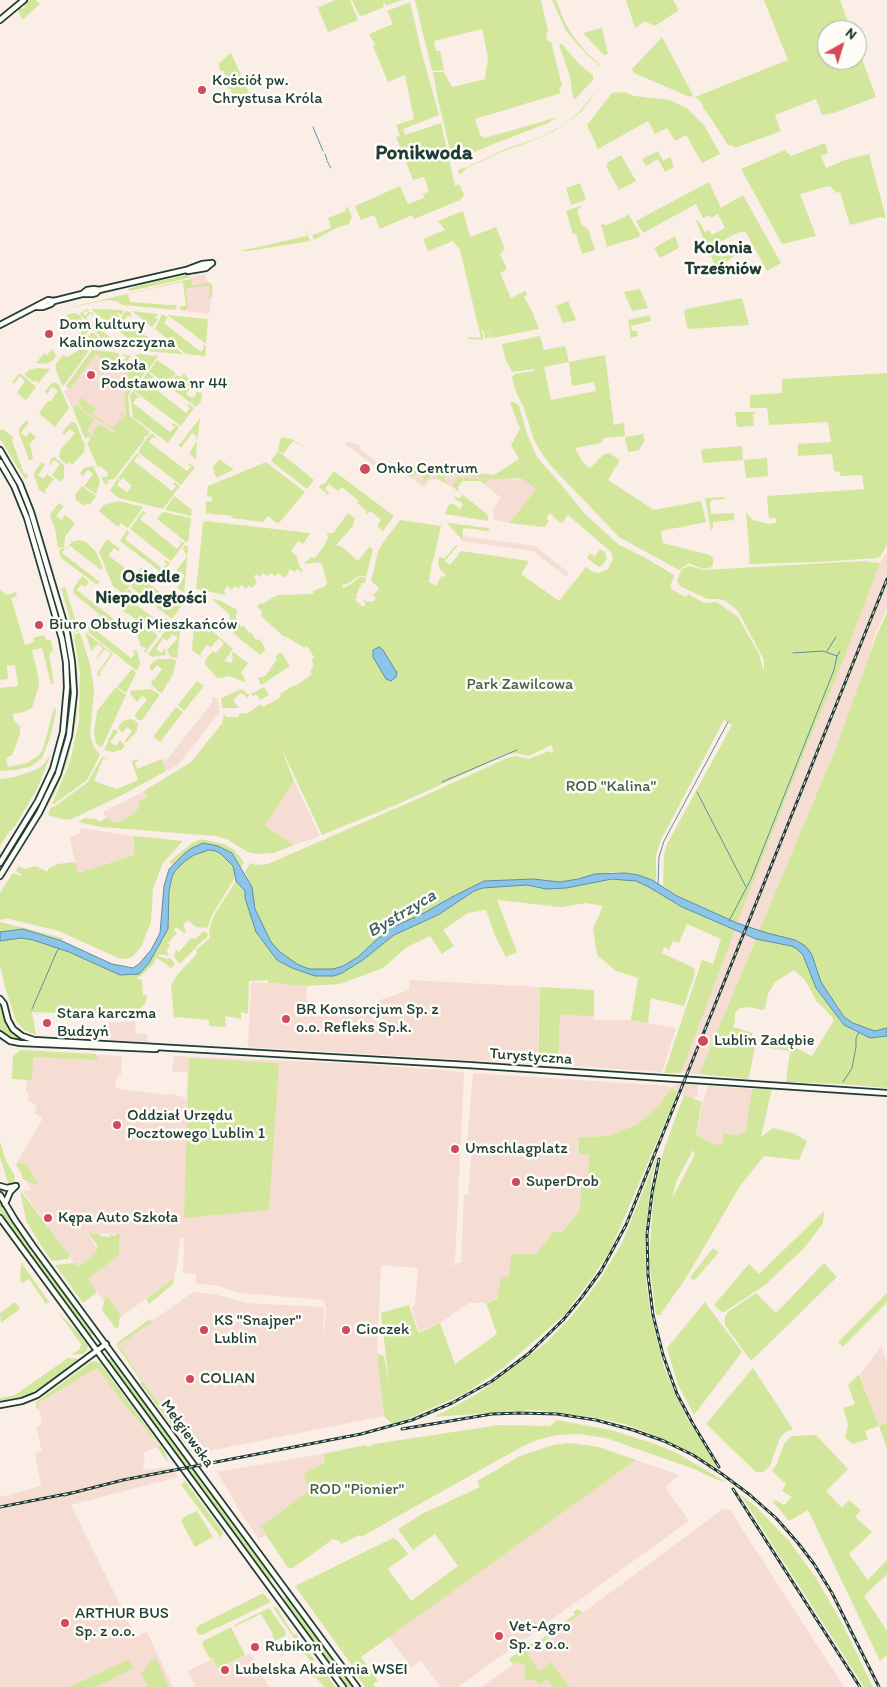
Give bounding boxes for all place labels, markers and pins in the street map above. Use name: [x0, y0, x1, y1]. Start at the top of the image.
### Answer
place label: Kościół pw. Chrystusa Króla: [212, 71, 323, 109]
marker: Kościół pw. Chrystusa Króla: [196, 84, 208, 96]
place label: Dom kultury Kalinowszczyzna: [59, 315, 175, 353]
marker: Dom kultury Kalinowszczyzna: [43, 328, 55, 340]
place label: Szkoła Podstawowa nr 44: [101, 356, 227, 394]
marker: Szkoła Podstawowa nr 44: [85, 369, 97, 381]
place label: Onko Centrum: [376, 459, 478, 479]
marker: Onko Centrum: [358, 462, 372, 476]
place label: Biuro Obsługi Mieszkańców: [49, 615, 237, 635]
marker: Biuro Obsługi Mieszkańców: [33, 619, 45, 631]
place label: BR Konsorcjum Sp. z o.o. Refleks Sp.k.: [296, 1000, 439, 1038]
place label: Stara karczma Budzyń: [57, 1004, 156, 1042]
marker: BR Konsorcjum Sp. z o.o. Refleks Sp.k.: [280, 1013, 292, 1025]
marker: Stara karczma Budzyń: [41, 1017, 53, 1029]
place label: Lublin Zadębie: [714, 1031, 814, 1051]
marker: Lublin Zadębie: [696, 1034, 710, 1048]
place label: Oddział Urzędu Pocztowego Lublin 1: [127, 1106, 265, 1144]
marker: Oddział Urzędu Pocztowego Lublin 1: [111, 1119, 123, 1131]
place label: Umschlagplatz: [465, 1139, 568, 1159]
marker: Umschlagplatz: [449, 1143, 461, 1155]
place label: SuperDrob: [526, 1172, 599, 1192]
marker: SuperDrob: [510, 1176, 522, 1188]
place label: Kępa Auto Szkoła: [58, 1208, 178, 1228]
marker: Kępa Auto Szkoła: [42, 1212, 54, 1224]
place label: KS "Snajper" Lublin: [214, 1311, 301, 1349]
place label: Cioczek: [356, 1320, 409, 1340]
marker: KS "Snajper" Lublin: [198, 1324, 210, 1336]
marker: Cioczek: [340, 1324, 352, 1336]
place label: COLIAN: [200, 1369, 255, 1389]
marker: COLIAN: [184, 1373, 196, 1385]
place label: ARTHUR BUS Sp. z o.o.: [75, 1604, 169, 1642]
marker: ARTHUR BUS Sp. z o.o.: [59, 1617, 71, 1629]
place label: Vet-Agro Sp. z o.o.: [509, 1617, 571, 1655]
marker: Vet-Agro Sp. z o.o.: [493, 1630, 505, 1642]
place label: Rubikon: [265, 1637, 321, 1657]
marker: Rubikon: [249, 1641, 261, 1653]
place label: Lubelska Akademia WSEI: [235, 1660, 408, 1680]
marker: Lubelska Akademia WSEI: [219, 1664, 231, 1676]

